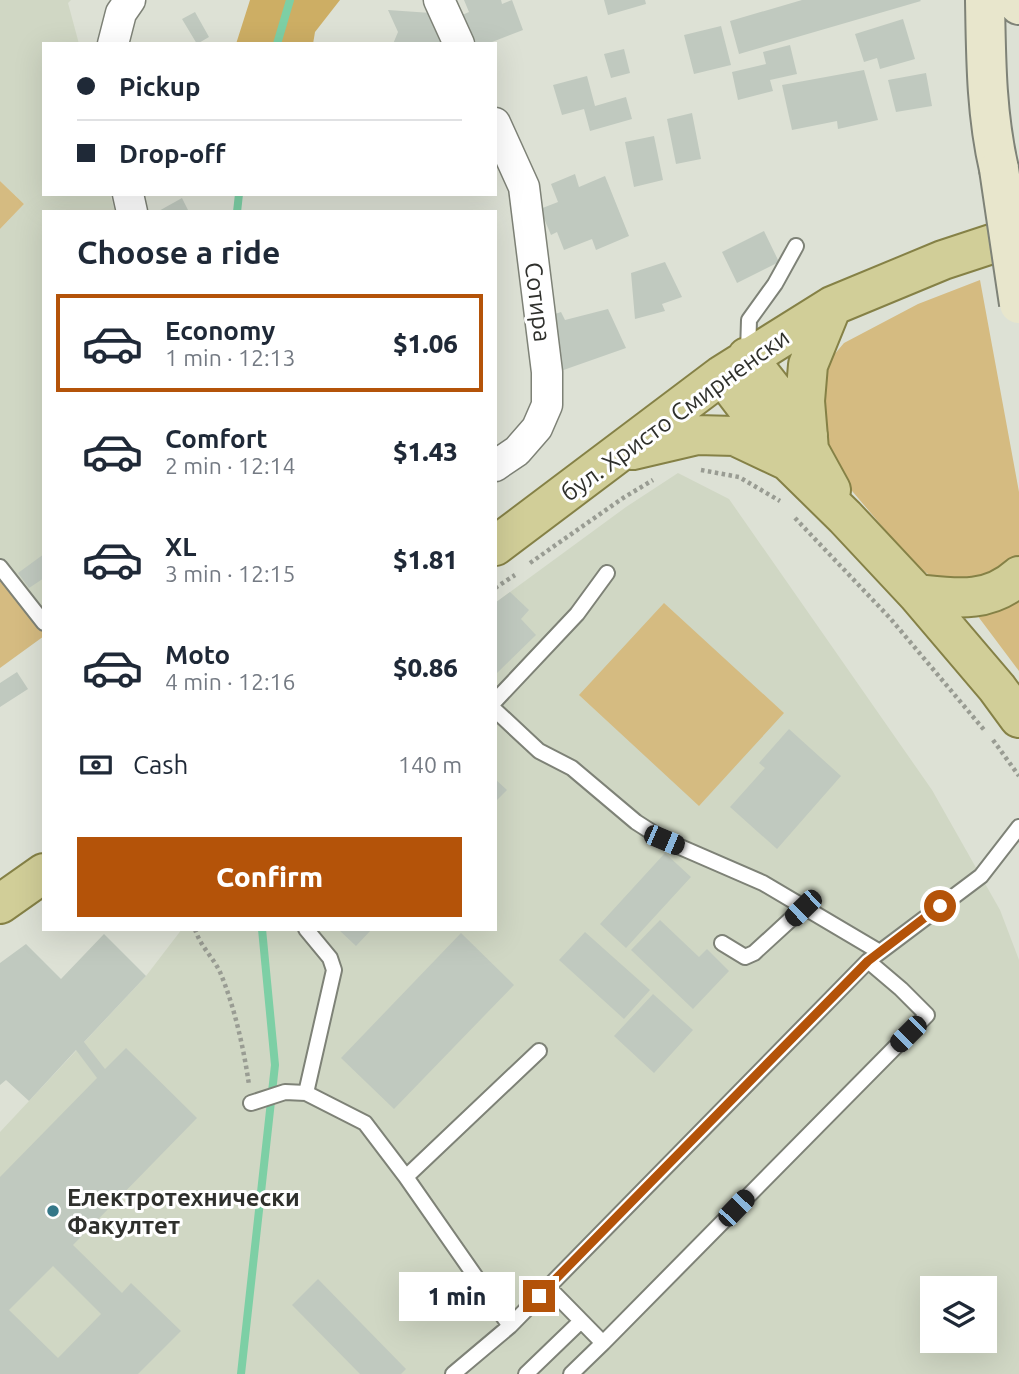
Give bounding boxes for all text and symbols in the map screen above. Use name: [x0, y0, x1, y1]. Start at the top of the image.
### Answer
text: Pickup: [119, 72, 201, 101]
text: Drop-off: [119, 139, 226, 168]
text: Choose a ride: [77, 234, 280, 270]
street label: Сотира: [520, 261, 556, 343]
icon: car: [81, 312, 144, 375]
text: Economy: [165, 316, 275, 345]
street label: бул. Христо Смирненски: [556, 323, 794, 507]
text: $1.06: [393, 329, 458, 358]
text: 1 min · 12:13: [165, 345, 296, 370]
icon: car: [81, 420, 144, 483]
text: Comfort: [165, 424, 268, 453]
text: $1.43: [393, 437, 458, 466]
text: 2 min · 12:14: [165, 453, 296, 478]
icon: car: [81, 528, 144, 591]
text: XL: [165, 532, 196, 561]
text: $1.81: [393, 545, 458, 574]
text: 3 min · 12:15: [165, 561, 296, 586]
icon: car: [81, 636, 144, 699]
text: Moto: [165, 640, 230, 669]
text: $0.86: [393, 653, 458, 682]
text: 4 min · 12:16: [165, 669, 296, 694]
icon: cash: [77, 746, 115, 784]
text: Cash: [133, 750, 188, 779]
text: 140 m: [398, 752, 462, 777]
car: [641, 822, 688, 858]
button: Confirm: [77, 837, 462, 917]
car: [781, 886, 826, 930]
route start: [924, 890, 956, 922]
car: [886, 1012, 931, 1056]
place label: Електротехнически Факултет: [67, 1184, 300, 1239]
car: [714, 1186, 759, 1230]
marker: Електротехнически Факултет: [45, 1203, 61, 1219]
callout: 1 min: [399, 1272, 514, 1320]
map controls: [920, 1276, 997, 1353]
button: layers: [920, 1276, 997, 1353]
route end: [523, 1280, 555, 1312]
text: 1 min: [428, 1284, 486, 1309]

